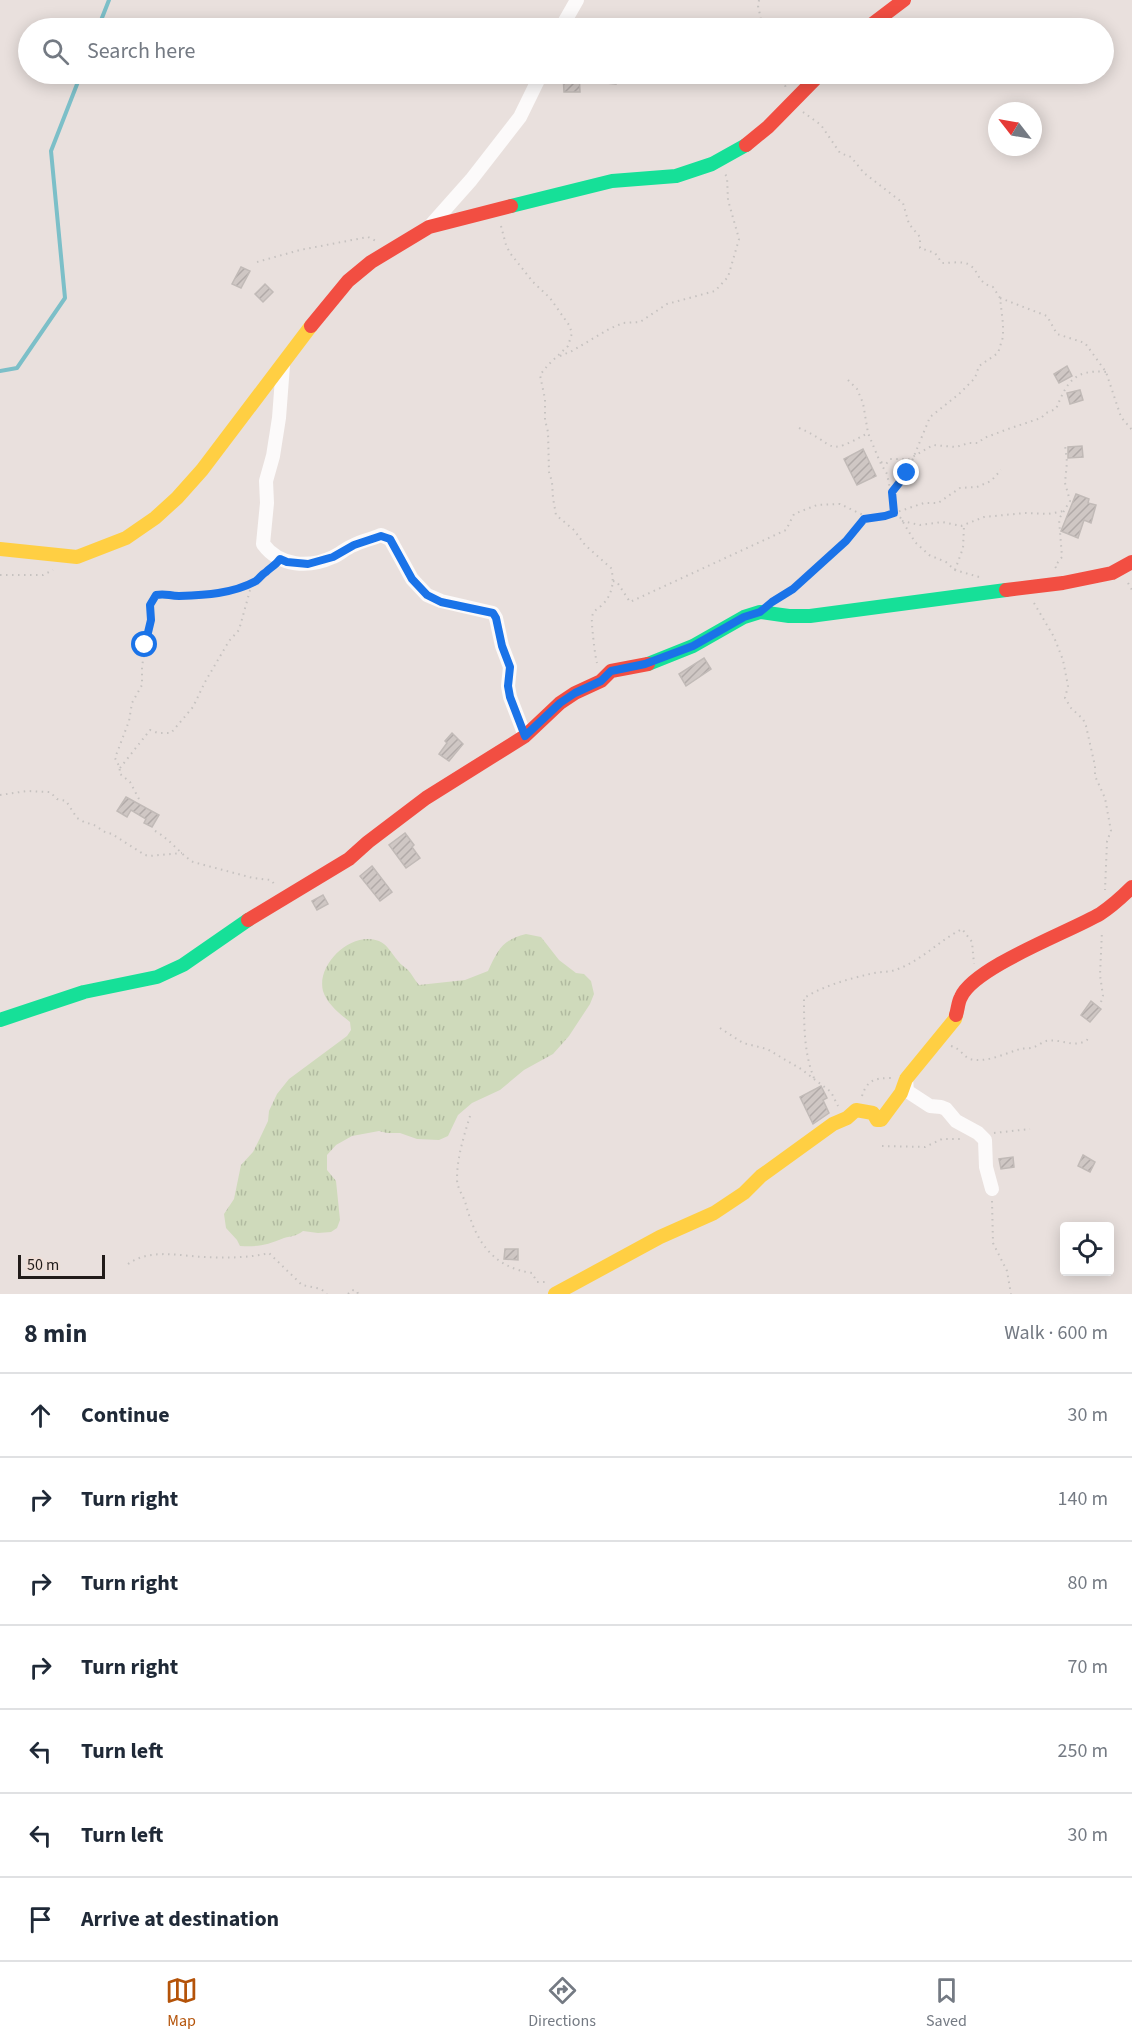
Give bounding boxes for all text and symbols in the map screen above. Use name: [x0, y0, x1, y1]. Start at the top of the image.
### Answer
search box: [18, 18, 1114, 84]
icon: search: [39, 35, 72, 68]
text: Search here: [87, 35, 195, 67]
north arrow: [988, 102, 1042, 156]
route end: [893, 459, 919, 485]
route start: [131, 631, 157, 657]
map controls: [1060, 1222, 1114, 1276]
button: locate: [1060, 1222, 1114, 1276]
scale bar: [18, 1252, 105, 1280]
text: 50 m: [27, 1254, 59, 1276]
text: 8 min: [24, 1315, 87, 1352]
text: Walk · 600 m: [1004, 1319, 1108, 1347]
icon: ahead: [24, 1399, 57, 1432]
text: Continue: [81, 1399, 170, 1431]
text: 30 m: [1068, 1401, 1108, 1429]
icon: right: [24, 1483, 57, 1516]
text: Turn right: [81, 1483, 178, 1515]
text: 140 m: [1058, 1485, 1108, 1513]
icon: right: [24, 1567, 57, 1600]
text: Turn right: [81, 1567, 178, 1599]
text: 80 m: [1068, 1569, 1108, 1597]
icon: right: [24, 1651, 57, 1684]
text: Turn right: [81, 1651, 178, 1683]
text: 70 m: [1068, 1653, 1108, 1681]
icon: left: [24, 1735, 57, 1768]
text: Turn left: [81, 1735, 163, 1767]
text: 250 m: [1058, 1737, 1108, 1765]
icon: left: [24, 1819, 57, 1852]
text: Turn left: [81, 1819, 163, 1851]
text: 30 m: [1068, 1821, 1108, 1849]
icon: arrive: [24, 1903, 57, 1936]
text: Arrive at destination: [81, 1903, 279, 1935]
tab: Map: [165, 1974, 198, 2032]
tab: Directions: [528, 1974, 596, 2032]
tab: Saved: [926, 1974, 967, 2032]

